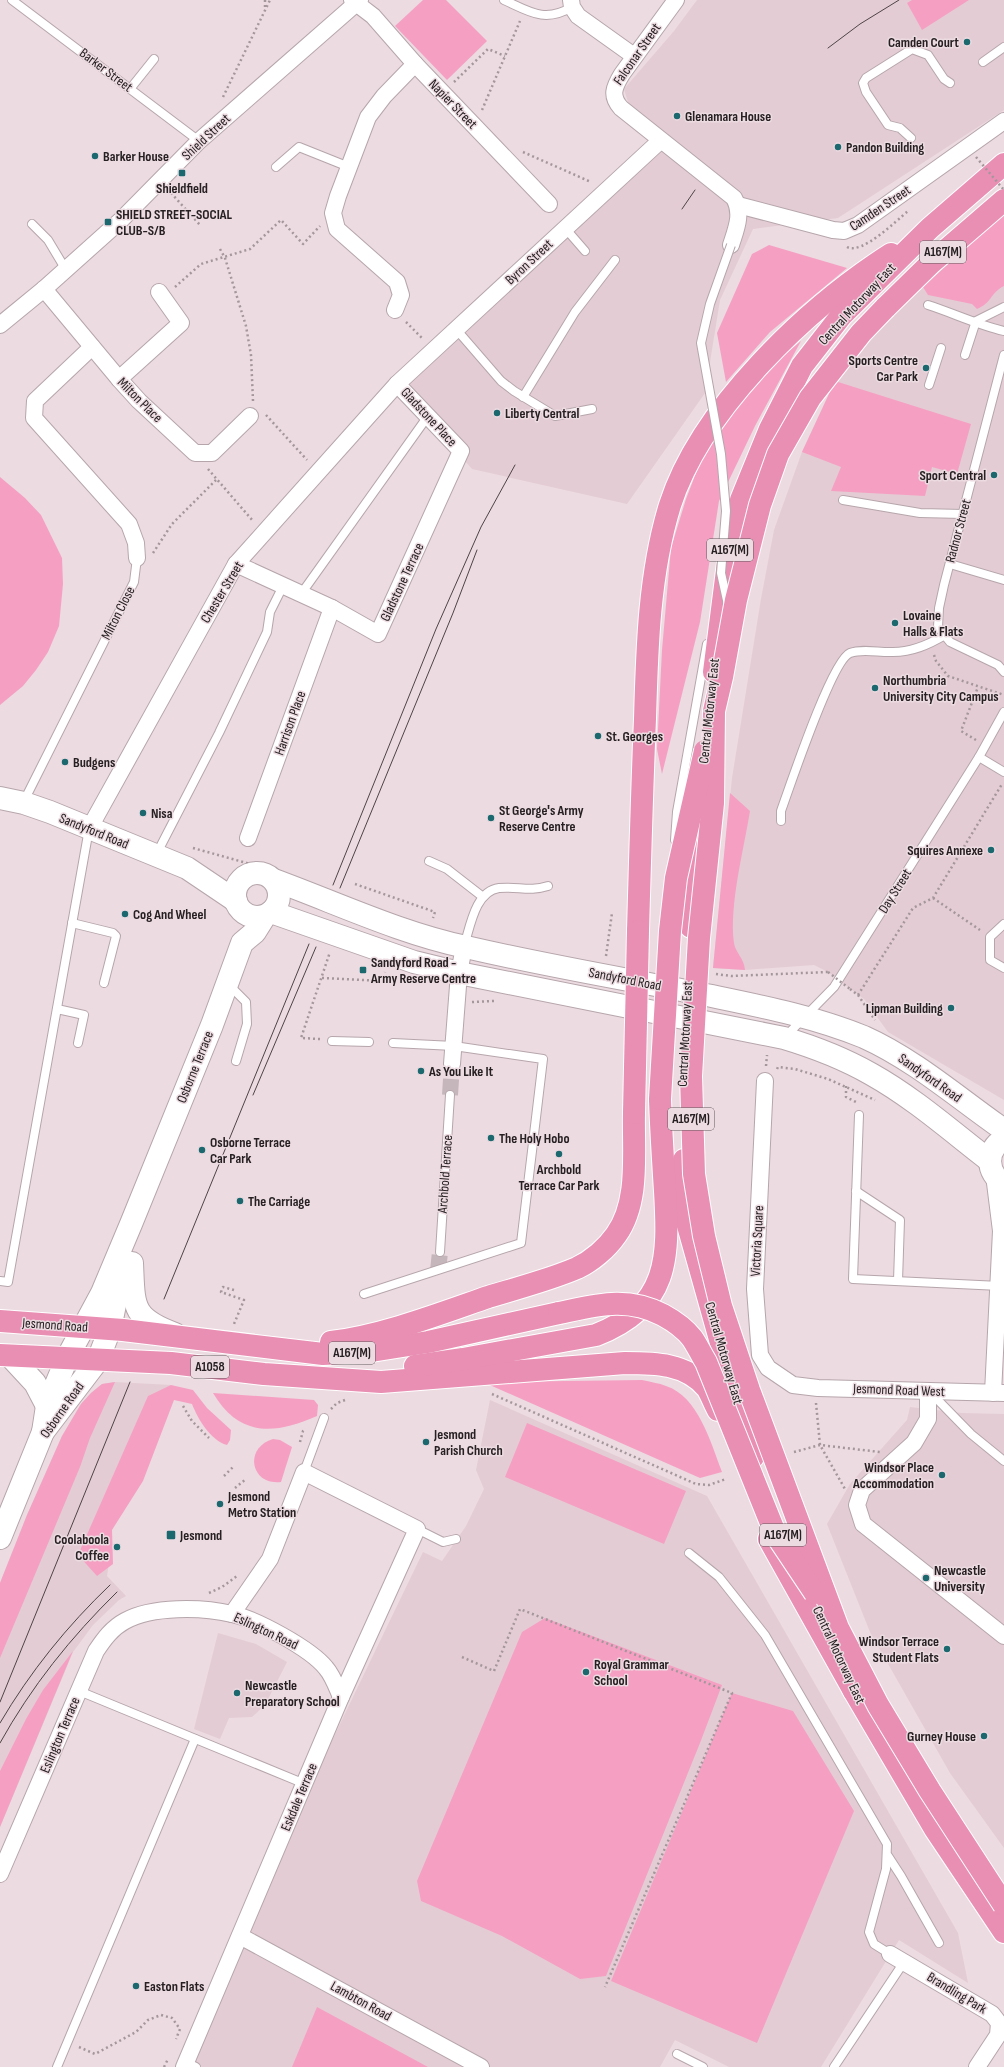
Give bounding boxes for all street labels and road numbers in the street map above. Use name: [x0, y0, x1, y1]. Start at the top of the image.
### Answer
street label: Falconar Street: [610, 20, 664, 88]
street label: Barker Street: [76, 44, 136, 96]
street label: Napier Street: [425, 76, 481, 132]
street label: Shield Street: [178, 110, 234, 164]
street label: Camden Street: [846, 181, 914, 235]
street label: Byron Street: [502, 236, 556, 288]
road number: A167(M): [920, 241, 966, 263]
street label: Central Motorway East: [815, 260, 899, 348]
street label: Milton Place: [114, 374, 166, 426]
street label: Gladstone Place: [397, 384, 461, 450]
street label: Radnor Street: [941, 497, 975, 565]
road number: A167(M): [707, 539, 753, 561]
street label: Gladstone Terrace: [376, 540, 428, 624]
street label: Chester Street: [197, 558, 247, 626]
street label: Milton Close: [97, 583, 139, 643]
street label: Central Motorway East: [695, 657, 723, 765]
street label: Harrison Place: [271, 688, 309, 758]
street label: Sandyford Road: [57, 809, 131, 853]
street label: Day Street: [875, 866, 915, 916]
street label: Sandyford Road: [587, 964, 663, 994]
street label: Central Motorway East: [674, 981, 696, 1087]
street label: Osborne Terrace: [173, 1028, 217, 1106]
street label: Sandyford Road: [895, 1050, 965, 1106]
road number: A167(M): [668, 1108, 714, 1130]
street label: Archbold Terrace: [434, 1134, 456, 1215]
street label: Victoria Square: [747, 1205, 767, 1277]
street label: Central Motorway East: [701, 1300, 747, 1406]
street label: Jesmond Road: [21, 1314, 89, 1336]
road number: A167(M): [329, 1342, 375, 1364]
road number: A1058: [191, 1356, 229, 1378]
street label: Osborne Road: [36, 1378, 88, 1441]
street label: Jesmond Road West: [852, 1380, 945, 1400]
road number: A167(M): [760, 1524, 806, 1546]
street label: Central Motorway East: [809, 1603, 869, 1707]
street label: Eslington Road: [231, 1609, 301, 1653]
street label: Eslington Terrace: [36, 1694, 84, 1776]
street label: Eskdale Terrace: [277, 1760, 321, 1834]
street label: Brandling Park: [924, 1968, 991, 2018]
street label: Lambton Road: [328, 1977, 395, 2025]

